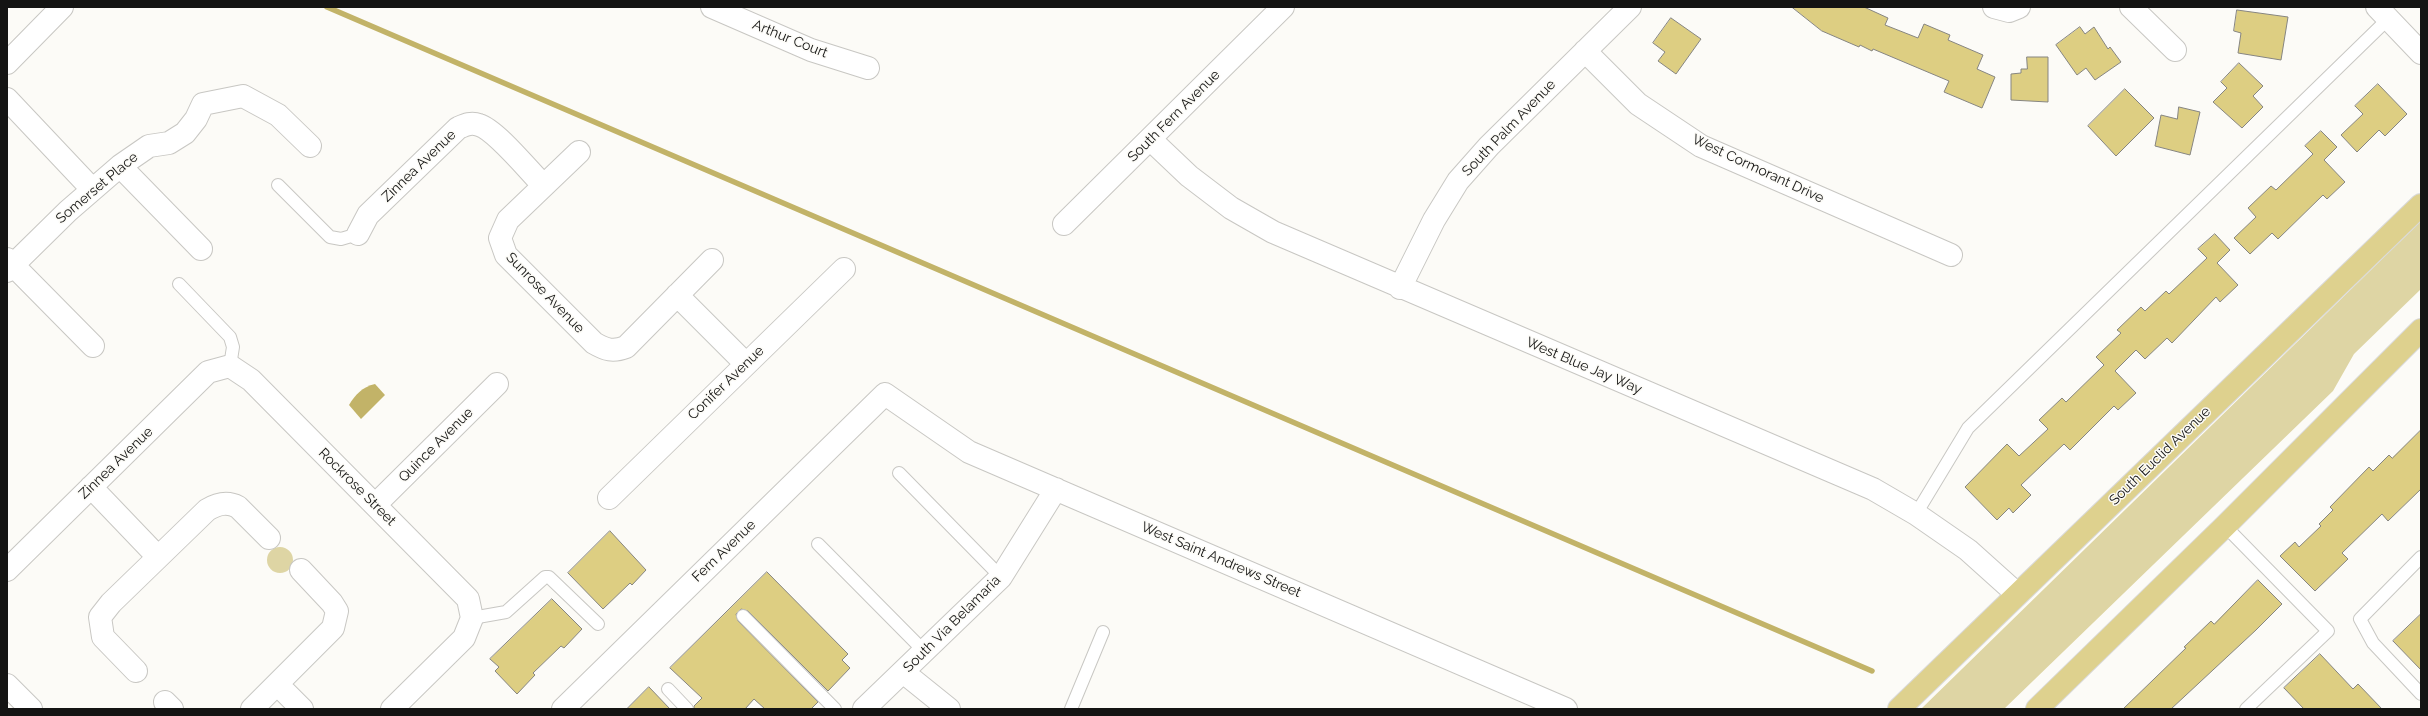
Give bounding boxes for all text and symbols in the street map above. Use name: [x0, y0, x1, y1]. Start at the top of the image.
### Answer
street label: Arthur Court: [750, 16, 830, 62]
street label: South Fern Avenue: [1124, 66, 1224, 166]
street label: South Palm Avenue: [1459, 76, 1559, 180]
street label: Zinnea Avenue: [378, 126, 460, 206]
street label: West Cormorant Drive: [1690, 131, 1826, 207]
street label: Somerset Place: [53, 149, 141, 227]
street label: Sunrose Avenue: [502, 249, 588, 337]
street label: West Blue Jay Way: [1524, 334, 1644, 398]
street label: Conifer Avenue: [684, 342, 768, 424]
street label: South Euclid Avenue: [2106, 403, 2214, 509]
street label: Quince Avenue: [395, 404, 477, 486]
street label: Zinnea Avenue: [75, 423, 157, 503]
street label: Rockrose Street: [315, 445, 399, 529]
street label: Fern Avenue: [689, 517, 759, 585]
street label: West Saint Andrews Street: [1139, 519, 1303, 601]
street label: South Via Belamaria: [900, 572, 1004, 676]

